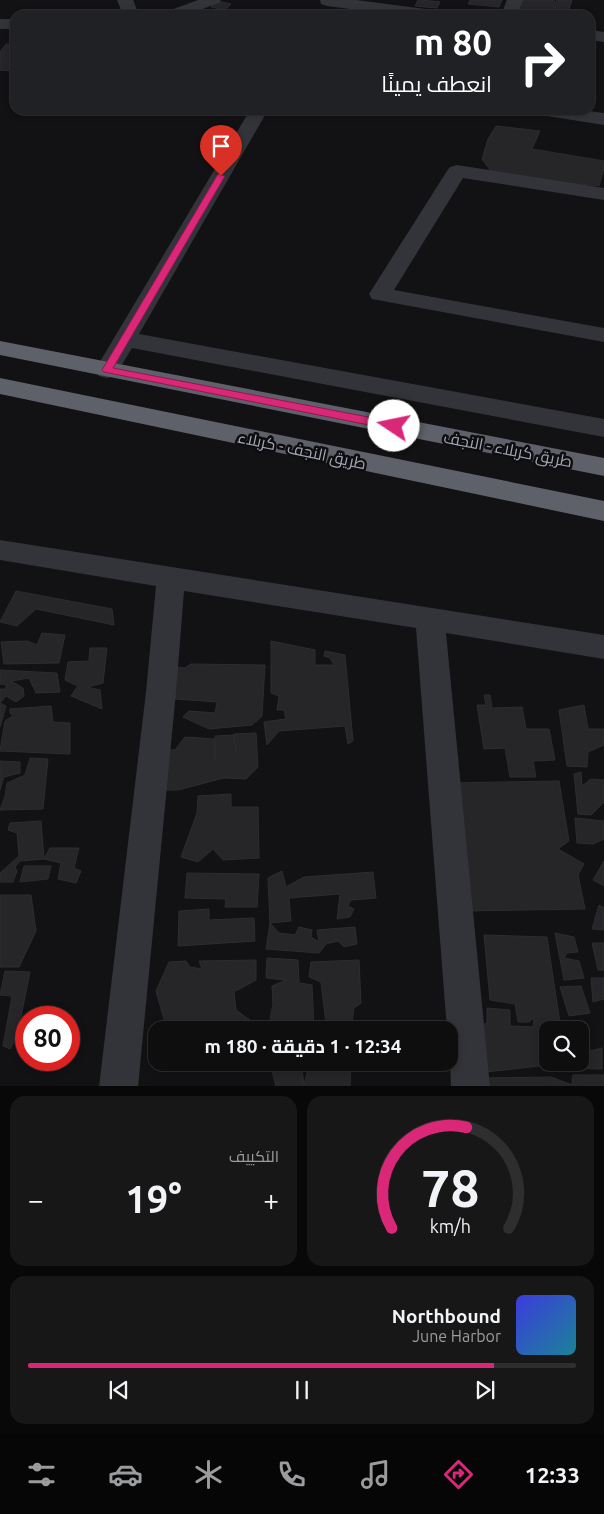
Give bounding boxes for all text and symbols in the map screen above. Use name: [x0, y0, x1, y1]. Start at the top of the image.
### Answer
text: 80 m: [414, 22, 492, 62]
icon: right: [510, 30, 575, 95]
text: انعطف يمينًا: [381, 71, 492, 96]
pin: [200, 125, 242, 176]
icon: arrive: [207, 132, 235, 160]
position arrow: [367, 399, 419, 451]
street label: طريق النجف - کربلاء: [236, 428, 368, 474]
street label: طريق کربلاء - النجف: [442, 428, 574, 472]
speed limit sign: 80: [15, 1006, 80, 1071]
map controls: [539, 1021, 589, 1071]
button: search: [539, 1021, 589, 1071]
text: 12:34 · 1 دقيقة · 180 m: [205, 1035, 401, 1057]
text: التكييف: [229, 1147, 279, 1165]
text: 78: [421, 1159, 480, 1217]
text: 19°: [125, 1178, 182, 1220]
text: −: [28, 1184, 44, 1215]
text: +: [263, 1184, 279, 1215]
text: km/h: [430, 1216, 471, 1236]
text: Northbound: [392, 1305, 501, 1327]
text: June Harbor: [412, 1327, 501, 1345]
icon: previous: [105, 1376, 133, 1404]
icon: pause: [288, 1376, 316, 1404]
icon: next: [471, 1376, 499, 1404]
icon: filters: [24, 1457, 59, 1492]
icon: car: [108, 1457, 143, 1492]
icon: climate: [191, 1457, 226, 1492]
icon: phone: [274, 1457, 309, 1492]
icon: music: [358, 1457, 393, 1492]
icon: directions: [441, 1457, 476, 1492]
text: 12:33: [525, 1462, 580, 1487]

